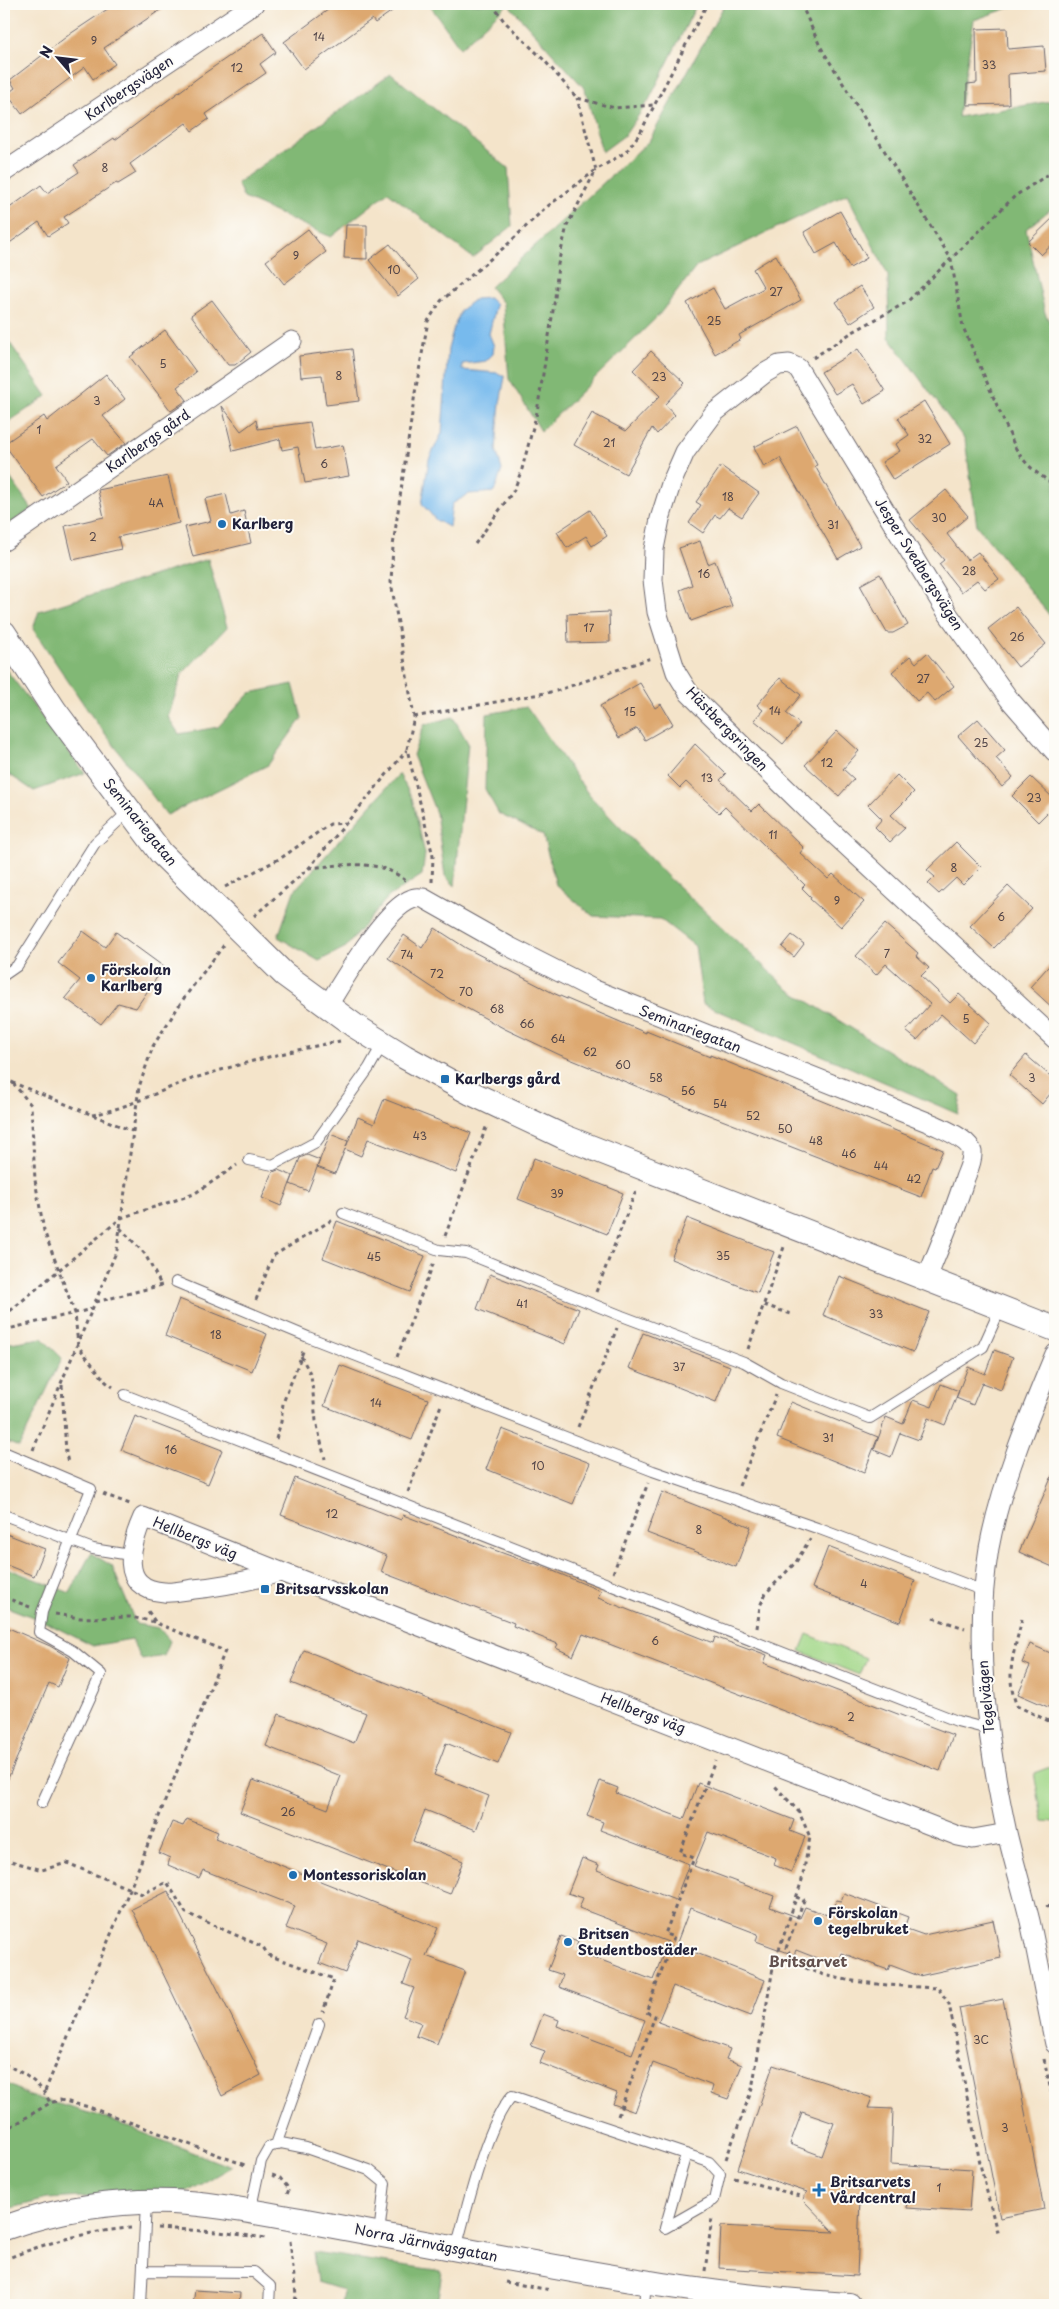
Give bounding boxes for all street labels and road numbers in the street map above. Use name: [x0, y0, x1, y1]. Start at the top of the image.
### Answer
street label: Karlbergsvägen: [80, 50, 177, 125]
street label: Karlbergs gård: [101, 403, 194, 477]
street label: Jesper Svedbergsvägen: [870, 493, 969, 634]
street label: Hästbergsringen: [682, 682, 773, 776]
street label: Seminariegatan: [98, 773, 183, 870]
street label: Seminariegatan: [636, 999, 744, 1058]
street label: Hellbergs väg: [150, 1511, 241, 1564]
street label: Tegelvägen: [972, 1659, 999, 1735]
street label: Hellbergs väg: [598, 1687, 689, 1738]
street label: Norra Järnvägsgatan: [353, 2218, 500, 2267]

